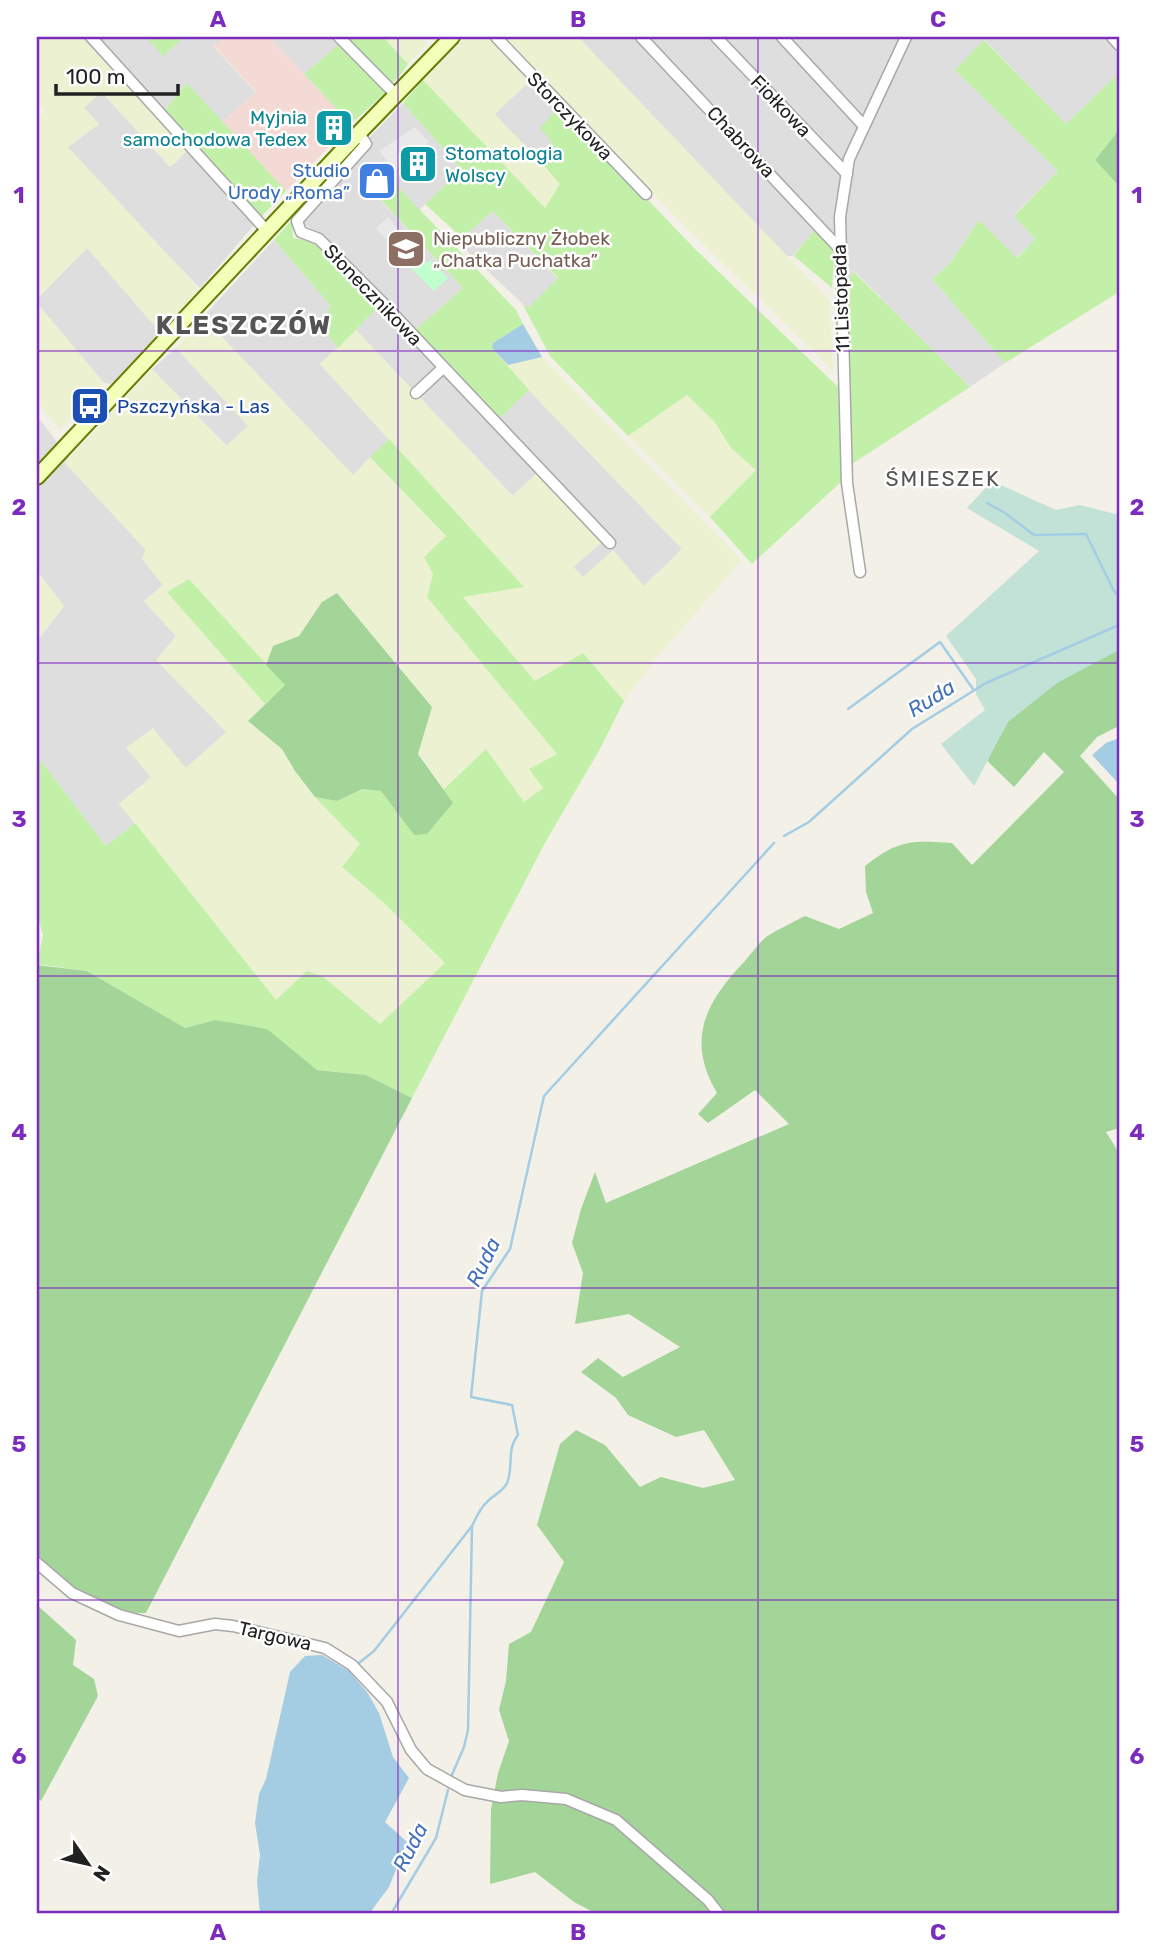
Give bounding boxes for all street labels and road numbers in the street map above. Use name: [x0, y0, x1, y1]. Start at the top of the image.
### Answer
street label: Storczykowa: [522, 67, 618, 165]
street label: Fiołkowa: [746, 70, 816, 142]
street label: Chabrowa: [702, 102, 780, 182]
street label: Słonecznikowa: [319, 240, 427, 350]
street label: 11 Listopada: [828, 244, 854, 352]
street label: Targowa: [236, 1616, 314, 1656]

